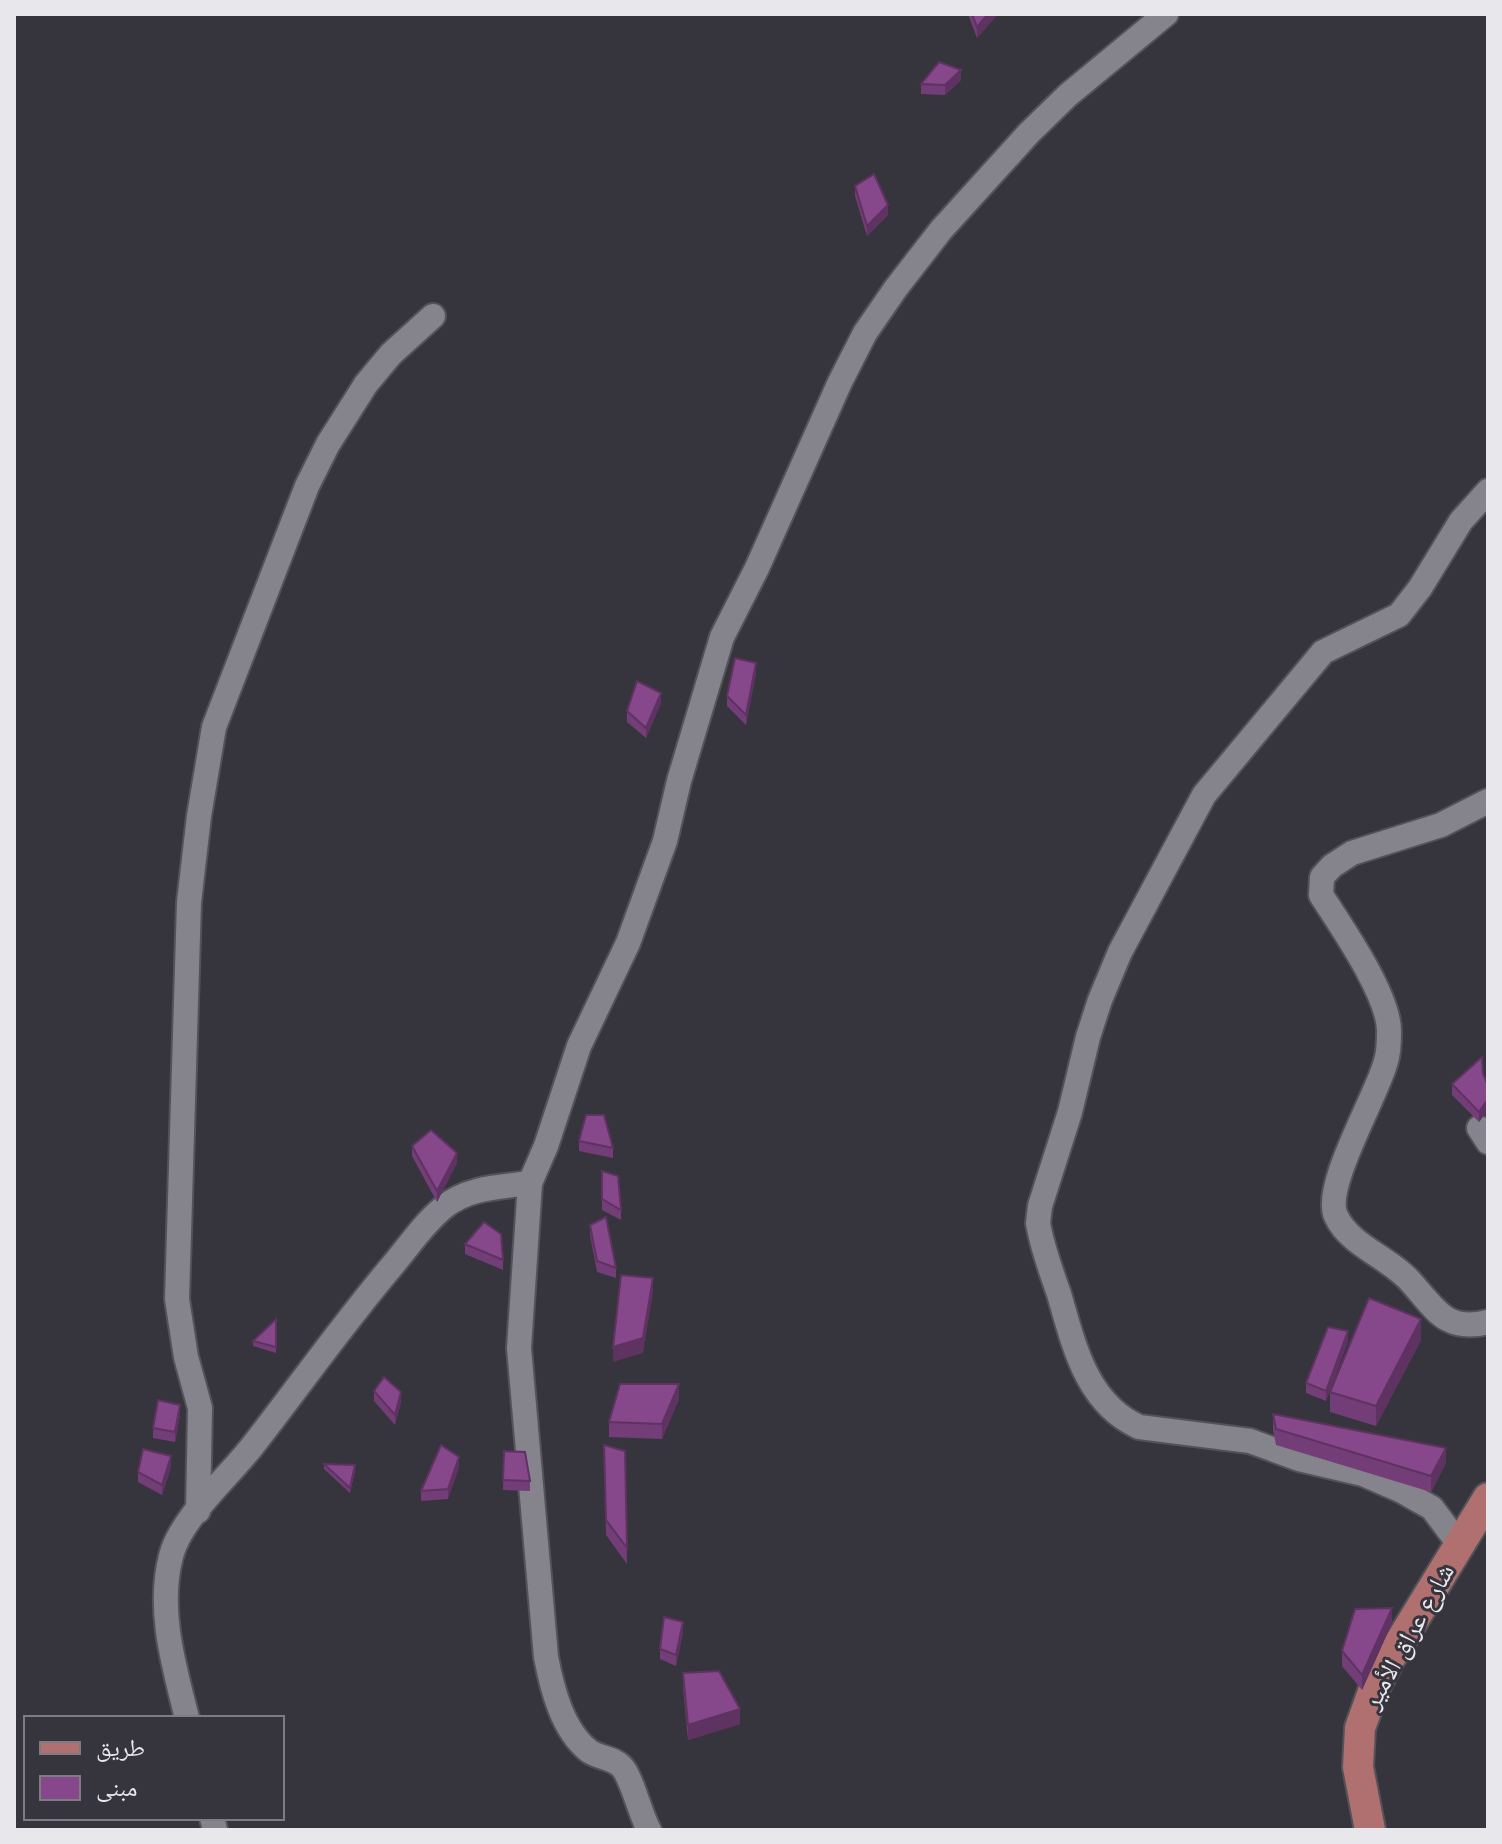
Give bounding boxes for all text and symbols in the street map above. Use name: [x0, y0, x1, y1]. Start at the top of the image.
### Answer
street label: شارع عراق الأمير: [1354, 1558, 1461, 1715]
legend: [24, 1716, 284, 1820]
text: طريق: [96, 1733, 145, 1762]
text: مبنى: [96, 1773, 137, 1802]

